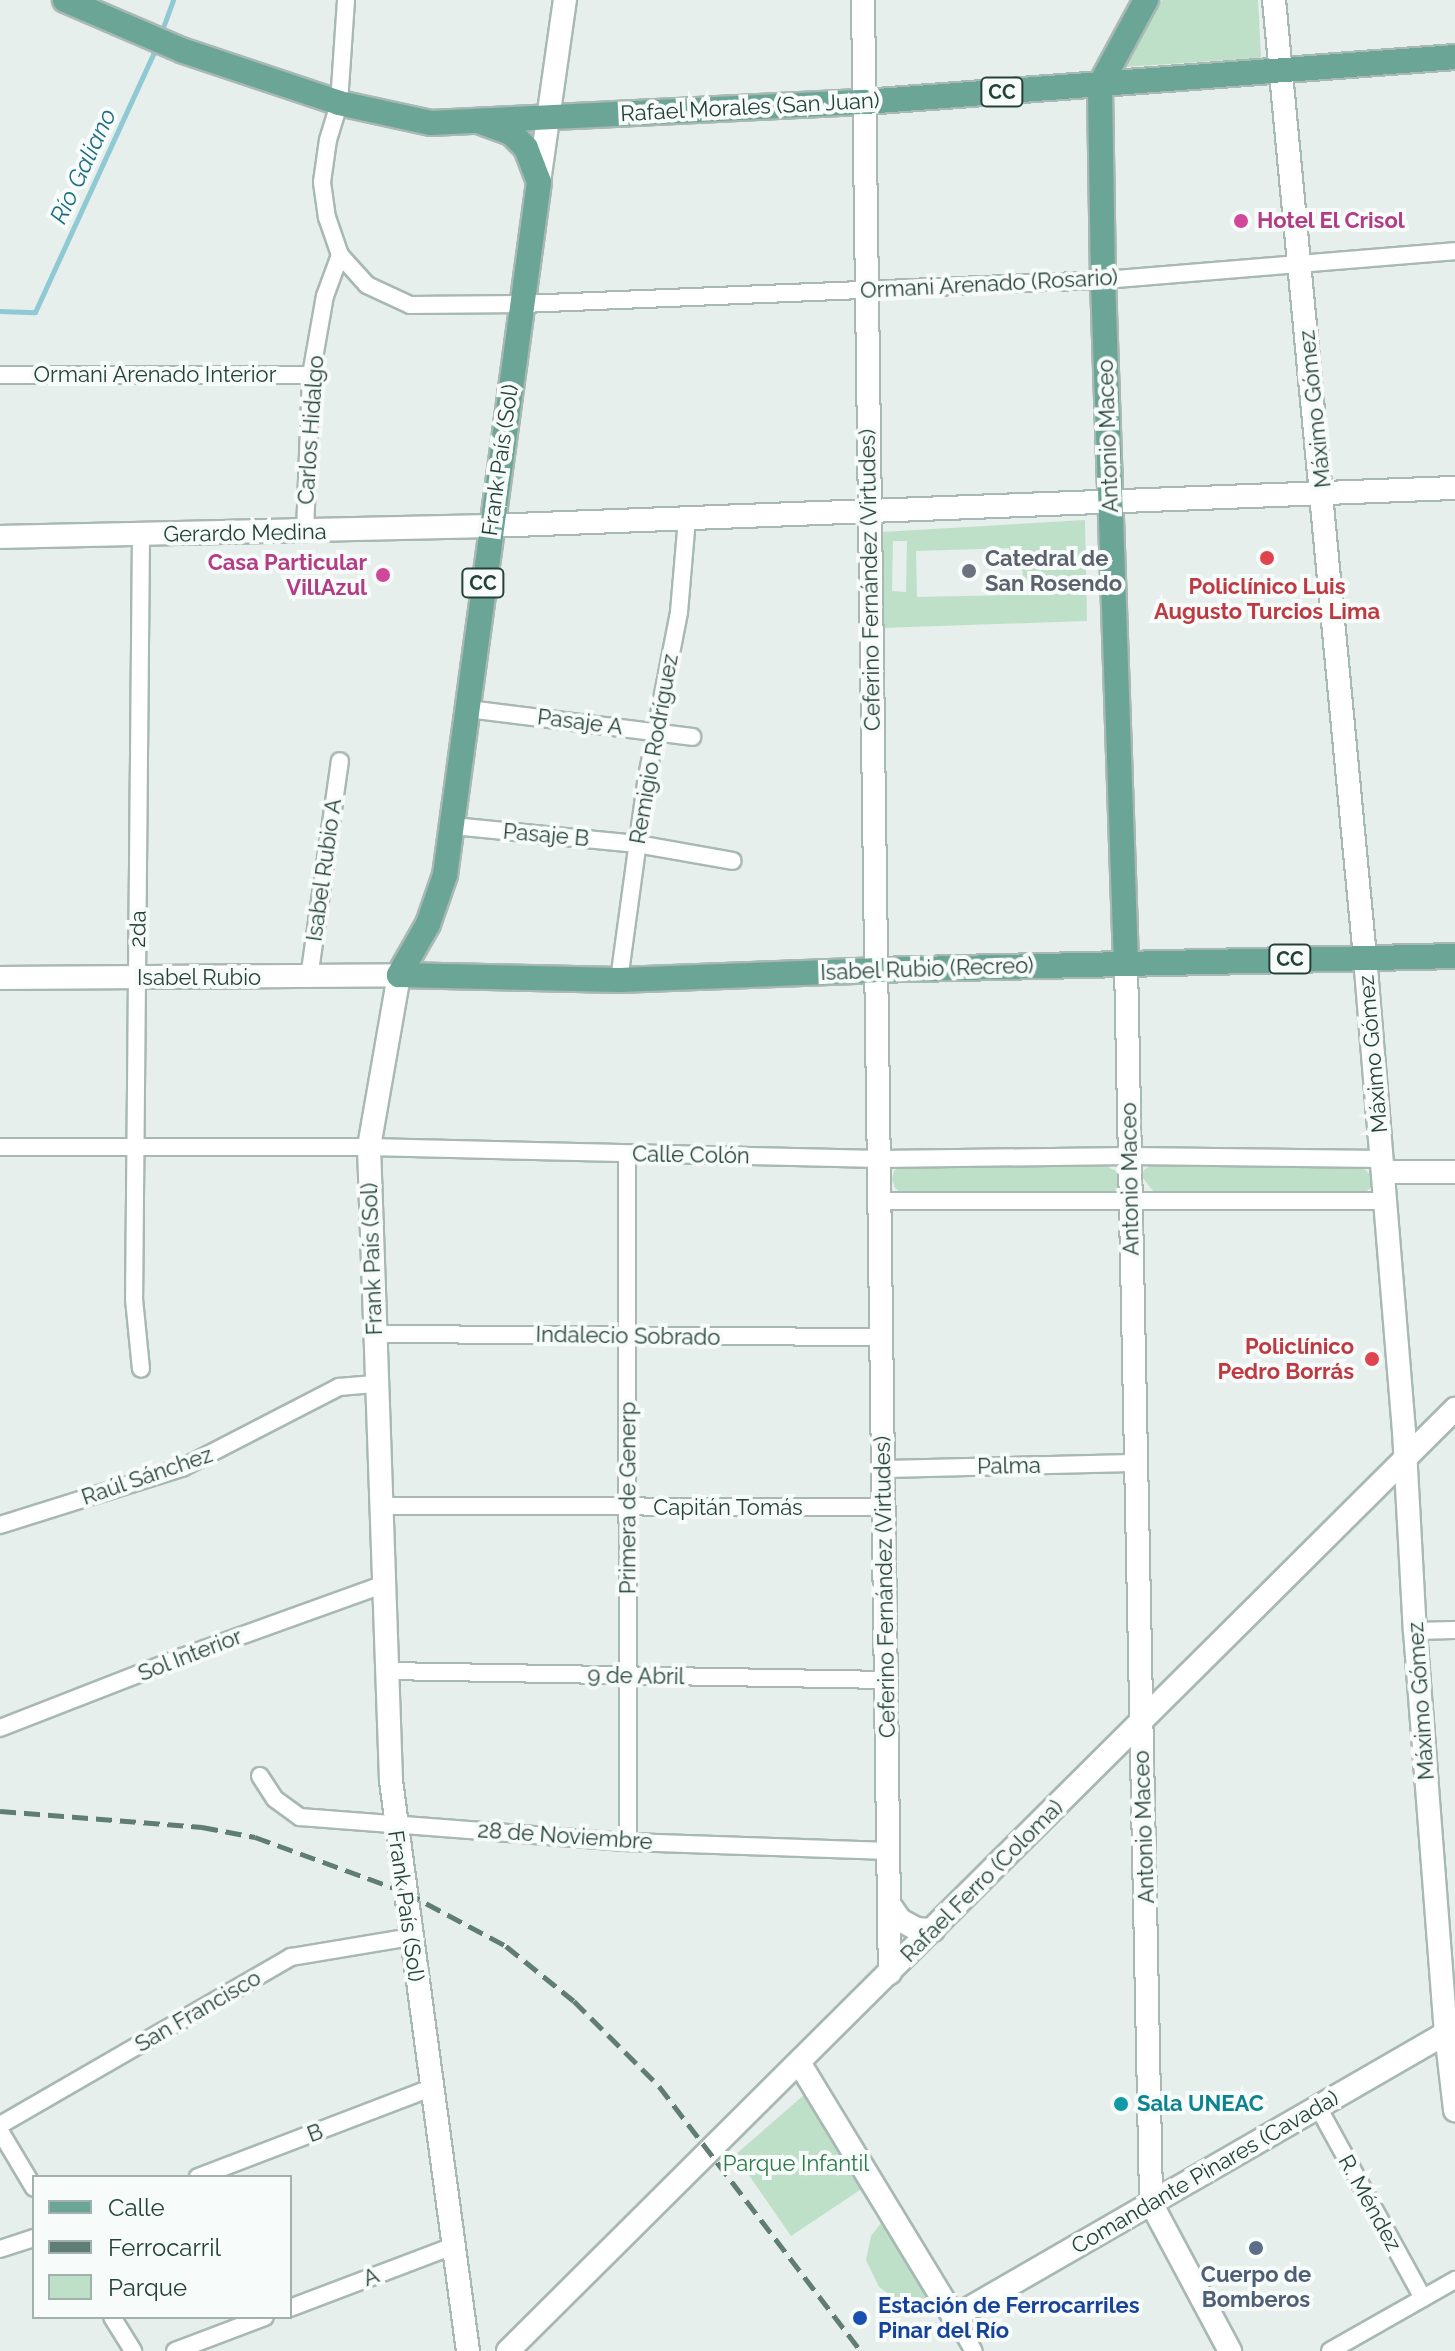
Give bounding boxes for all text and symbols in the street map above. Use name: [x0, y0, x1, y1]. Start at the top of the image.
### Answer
road number: CC: [980, 76, 1024, 108]
street label: Rafael Morales (San Juan): [619, 87, 881, 127]
water label: Río Galiano: [44, 104, 122, 228]
place label: Hotel El Crisol: [1257, 208, 1406, 234]
marker: Hotel El Crisol: [1232, 212, 1250, 230]
street label: Ormani Arenado (Rosario): [859, 264, 1119, 304]
street label: Máximo Gómez: [1294, 329, 1336, 489]
street label: Carlos Hidalgo: [293, 355, 329, 505]
street label: Antonio Maceo: [1092, 359, 1124, 513]
street label: Ormani Arenado Interior: [33, 362, 277, 388]
street label: Frank País (Sol): [476, 383, 524, 537]
street label: Ceferino Fernández (Virtudes): [854, 429, 886, 731]
street label: Gerardo Medina: [163, 518, 327, 548]
place label: Catedral de San Rosendo: [985, 545, 1122, 596]
marker: Policlínico Luis Augusto Turcios Lima: [1256, 547, 1278, 569]
place label: Casa Particular VillAzul: [208, 549, 367, 600]
marker: Catedral de San Rosendo: [960, 562, 978, 580]
marker: Casa Particular VillAzul: [374, 566, 392, 584]
road number: CC: [461, 567, 505, 599]
place label: Policlínico Luis Augusto Turcios Lima: [1154, 573, 1380, 624]
street label: Remigio Rodríguez: [624, 652, 684, 846]
street label: Pasaje A: [535, 704, 625, 740]
street label: Isabel Rubio A: [301, 796, 347, 944]
street label: Pasaje B: [502, 818, 590, 852]
street label: 2da: [124, 910, 152, 948]
road number: CC: [1268, 943, 1312, 975]
street label: Isabel Rubio (Recreo): [820, 952, 1034, 986]
street label: Isabel Rubio: [137, 965, 261, 991]
street label: Máximo Gómez: [1353, 974, 1393, 1134]
street label: Antonio Maceo: [1115, 1102, 1145, 1256]
street label: Calle Colón: [632, 1141, 750, 1169]
street label: Frank País (Sol): [356, 1182, 388, 1336]
street label: Indalecio Sobrado: [535, 1321, 721, 1351]
place label: Policlínico Pedro Borrás: [1217, 1333, 1354, 1384]
marker: Policlínico Pedro Borrás: [1361, 1348, 1383, 1370]
street label: Primera de Generp: [615, 1402, 641, 1594]
street label: Ceferino Fernández (Virtudes): [869, 1436, 901, 1738]
street label: Raúl Sánchez: [78, 1441, 216, 1511]
street label: Palma: [977, 1452, 1041, 1480]
street label: Capitán Tomás: [653, 1495, 803, 1521]
street label: Máximo Gómez: [1402, 1621, 1440, 1781]
street label: Sol Interior: [134, 1623, 246, 1687]
street label: 9 de Abril: [587, 1662, 685, 1690]
street label: Antonio Maceo: [1128, 1750, 1160, 1904]
street label: Rafael Ferro (Coloma): [895, 1794, 1069, 1968]
street label: 28 de Noviembre: [477, 1817, 653, 1855]
street label: Frank País (Sol): [382, 1829, 430, 1983]
street label: San Francisco: [130, 1964, 266, 2058]
street label: Comandante Pinares (Cavada): [1067, 2084, 1343, 2260]
place label: Sala UNEAC: [1137, 2091, 1264, 2117]
marker: Sala UNEAC: [1112, 2095, 1130, 2113]
street label: B: [303, 2118, 327, 2148]
street label: R. Méndez: [1333, 2150, 1407, 2256]
park label: Parque Infantil: [723, 2151, 869, 2177]
legend: [32, 2175, 292, 2319]
text: Calle: [108, 2193, 165, 2222]
text: Ferrocarril: [108, 2233, 221, 2262]
marker: Cuerpo de Bomberos: [1247, 2239, 1265, 2257]
place label: Cuerpo de Bomberos: [1201, 2261, 1311, 2312]
street label: A: [359, 2262, 383, 2292]
text: Parque: [108, 2273, 187, 2302]
place label: Estación de Ferrocarriles Pinar del Río: [878, 2292, 1140, 2344]
marker: Estación de Ferrocarriles Pinar del Río: [849, 2307, 871, 2329]

